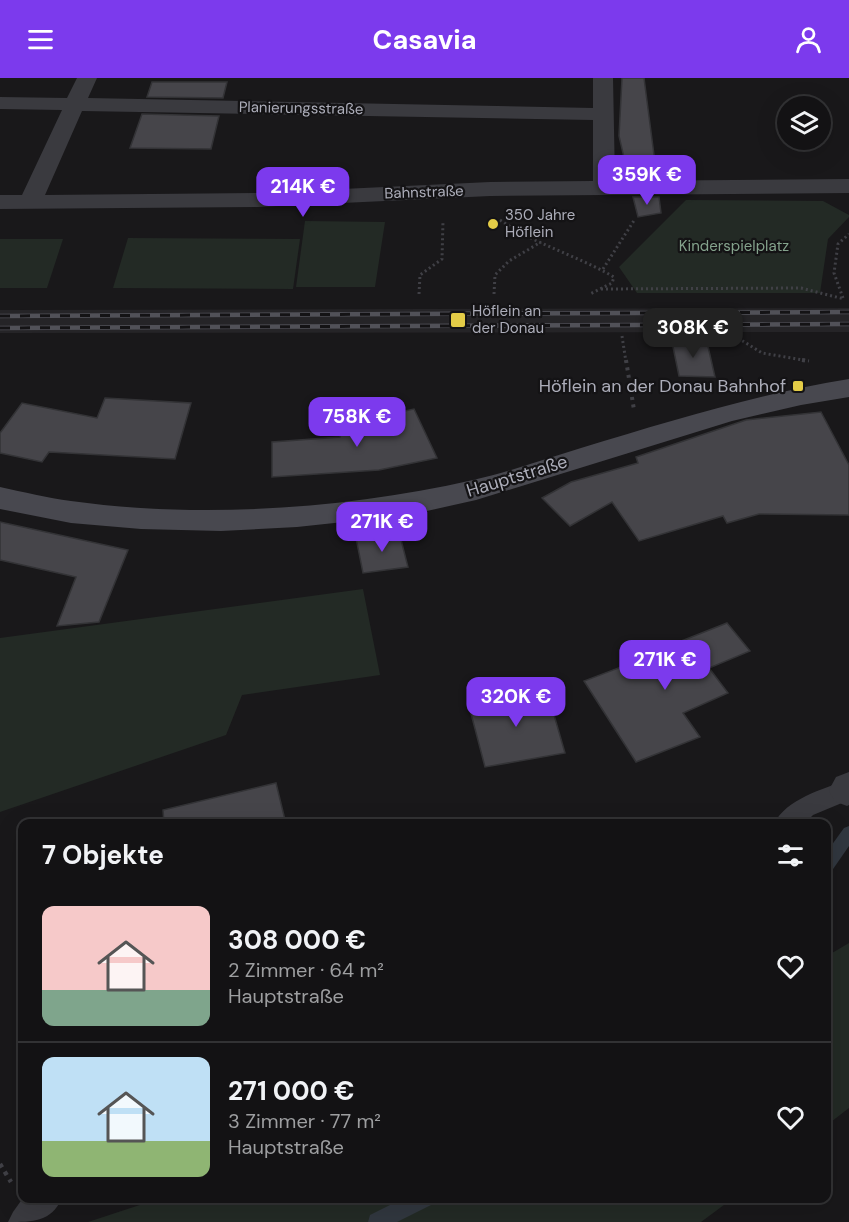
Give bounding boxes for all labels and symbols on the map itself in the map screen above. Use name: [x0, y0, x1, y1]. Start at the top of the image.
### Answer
street label: Planierungsstraße: [239, 97, 363, 119]
pin: 359K €: [598, 155, 696, 206]
pin: 214K €: [254, 167, 352, 218]
street label: Bahnstraße: [384, 181, 464, 203]
place label: 350 Jahre Höflein: [505, 205, 575, 242]
marker: 350 Jahre Höflein: [486, 217, 500, 231]
park label: Kinderspielplatz: [679, 236, 789, 256]
place label: Höflein an der Donau: [472, 301, 544, 338]
pin: 308K €: [644, 308, 742, 359]
marker: Höflein an der Donau: [449, 311, 467, 329]
place label: Höflein an der Donau Bahnhof: [539, 374, 786, 398]
marker: Höflein an der Donau Bahnhof: [791, 379, 805, 393]
pin: 758K €: [308, 397, 406, 448]
street label: Hauptstraße: [464, 449, 570, 503]
pin: 271K €: [333, 502, 431, 553]
pin: 271K €: [616, 640, 714, 691]
pin: 320K €: [467, 677, 565, 728]

